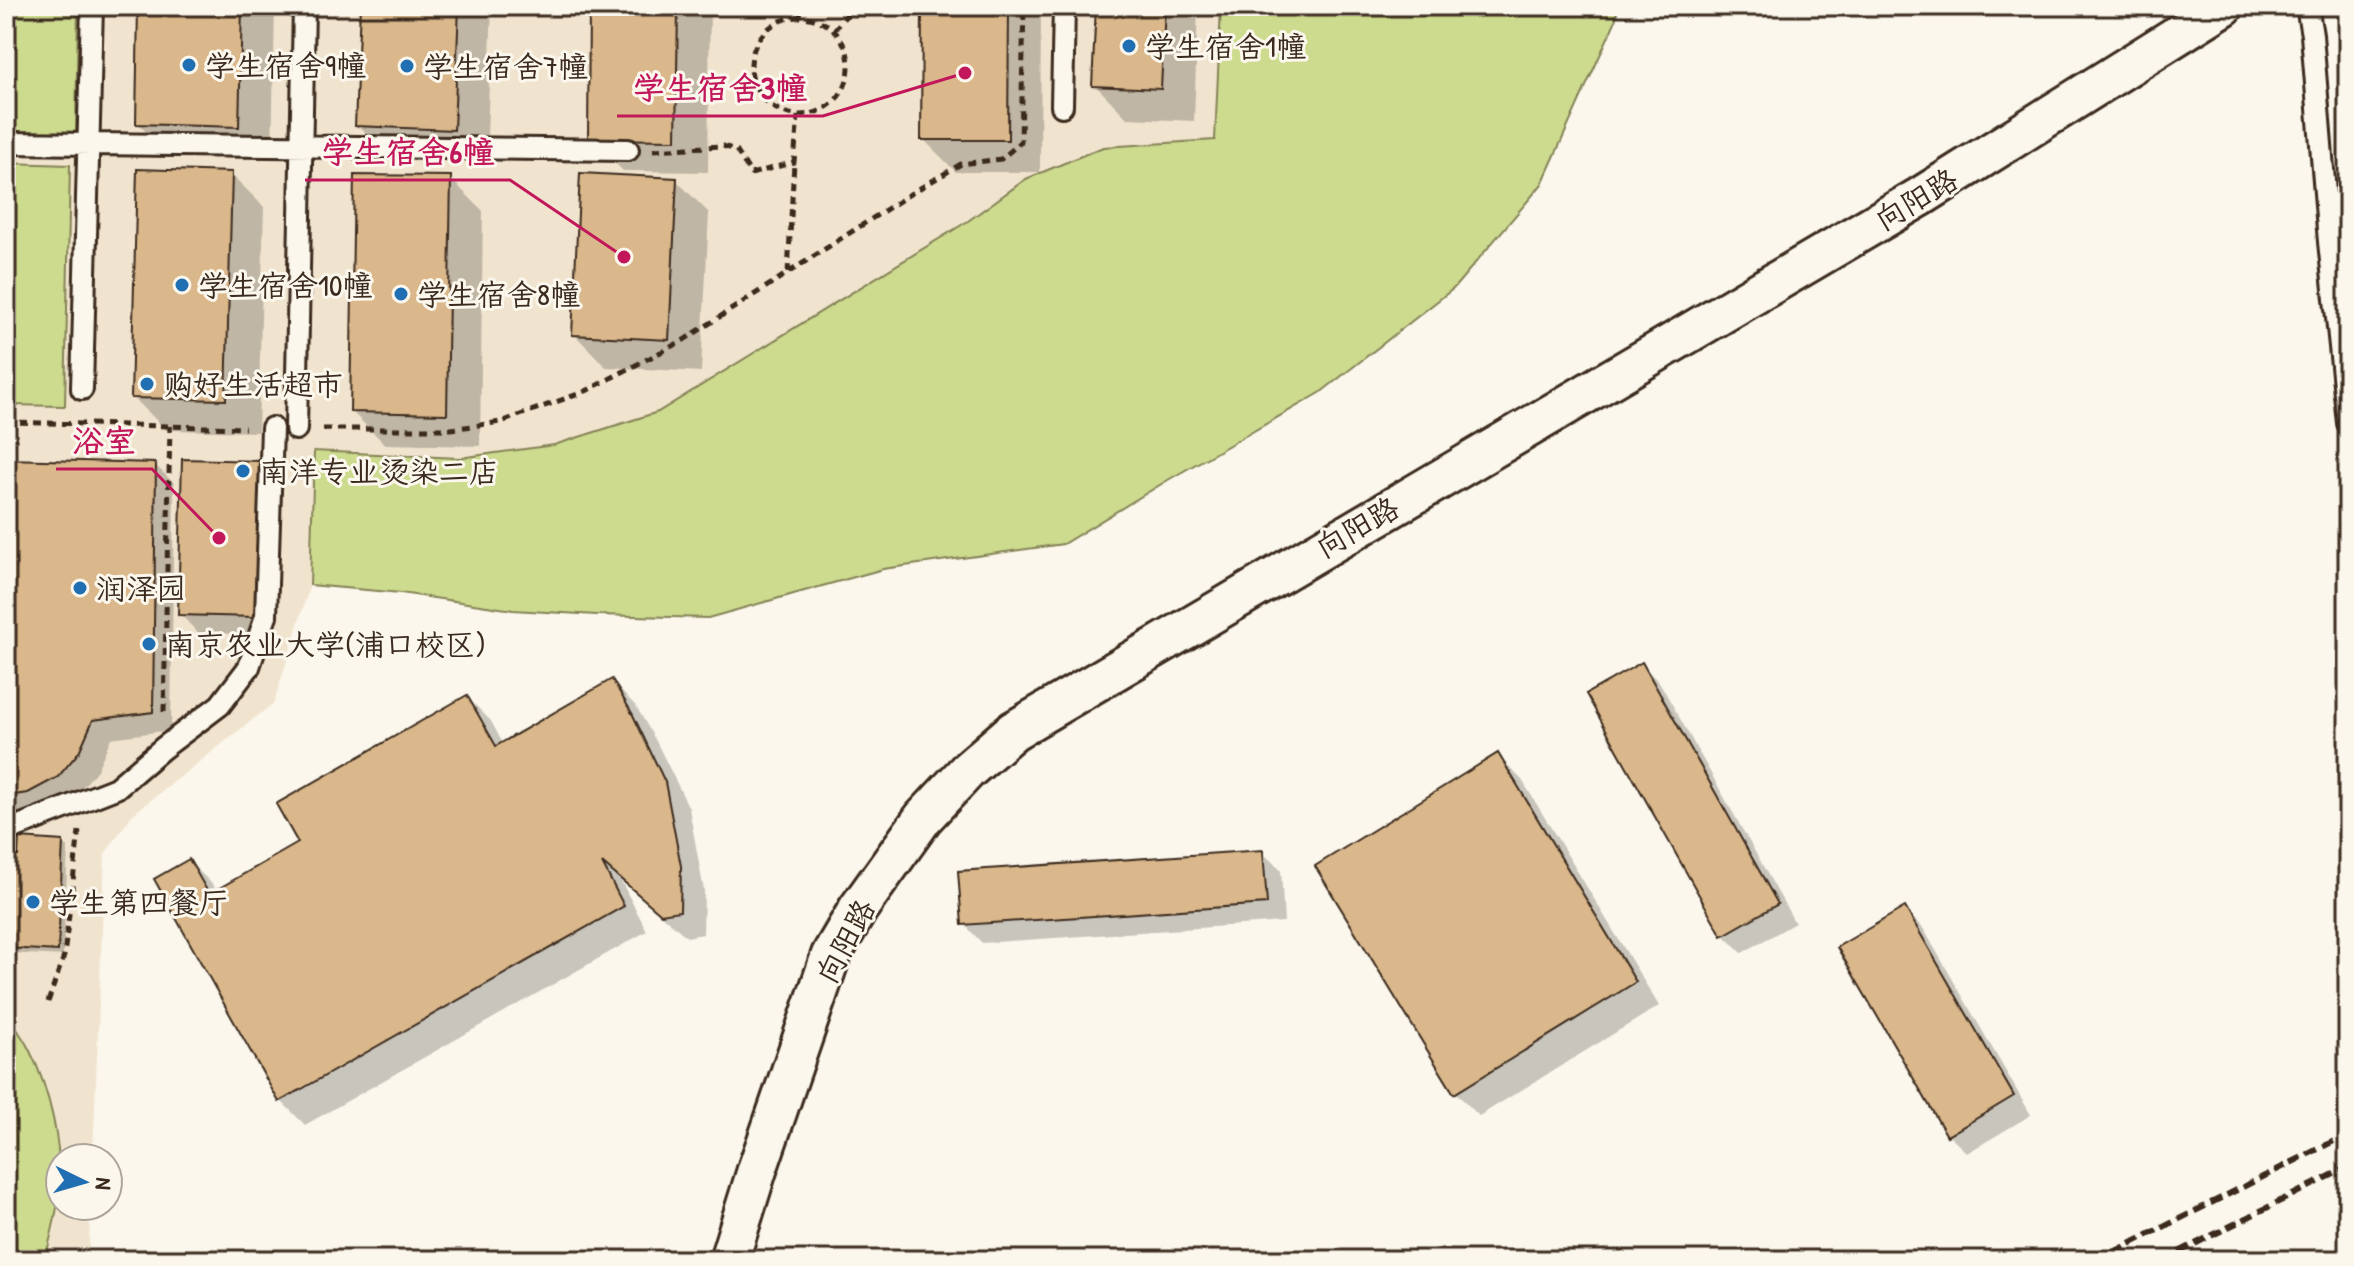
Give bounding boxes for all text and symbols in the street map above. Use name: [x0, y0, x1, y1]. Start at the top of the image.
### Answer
place label: 学生宿舍1幢: [1145, 26, 1306, 66]
marker: 学生宿舍1幢: [1120, 37, 1138, 55]
place label: 学生宿舍9幢: [205, 45, 366, 85]
place label: 学生宿舍7幢: [423, 46, 588, 86]
marker: 学生宿舍9幢: [180, 56, 198, 74]
marker: 学生宿舍7幢: [398, 57, 416, 75]
callout: 学生宿舍3幢: [617, 60, 823, 116]
text: 学生宿舍3幢: [633, 66, 807, 109]
callout: 学生宿舍6幢: [305, 124, 510, 180]
text: 学生宿舍6幢: [322, 130, 494, 173]
street label: 向阳路: [1867, 159, 1965, 239]
place label: 学生宿舍10幢: [198, 265, 372, 305]
place label: 学生宿舍8幢: [417, 274, 580, 314]
marker: 学生宿舍10幢: [173, 276, 191, 294]
marker: 学生宿舍8幢: [392, 285, 410, 303]
place label: 购好生活超市: [163, 364, 343, 404]
marker: 购好生活超市: [138, 375, 156, 393]
callout: 浴室: [56, 413, 152, 469]
text: 浴室: [72, 419, 136, 462]
place label: 南洋专业烫染二店: [259, 451, 499, 491]
marker: 南洋专业烫染二店: [234, 462, 252, 480]
street label: 向阳路: [1308, 487, 1406, 567]
place label: 润泽园: [96, 568, 186, 608]
marker: 润泽园: [71, 579, 89, 597]
place label: 南京农业大学(浦口校区): [165, 624, 486, 664]
marker: 南京农业大学(浦口校区): [140, 635, 158, 653]
place label: 学生第四餐厅: [49, 882, 229, 922]
street label: 向阳路: [806, 892, 884, 990]
marker: 学生第四餐厅: [24, 893, 42, 911]
north arrow: [44, 1142, 124, 1222]
text: N: [88, 1177, 119, 1191]

